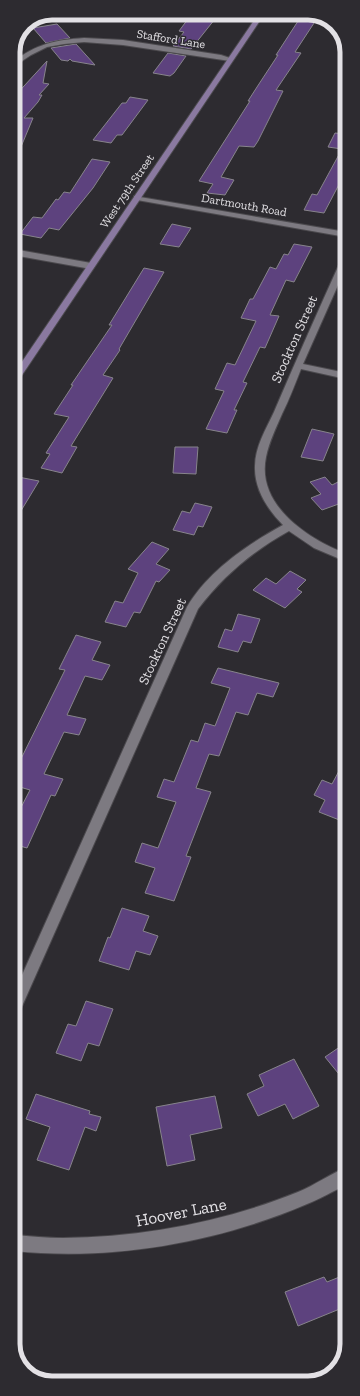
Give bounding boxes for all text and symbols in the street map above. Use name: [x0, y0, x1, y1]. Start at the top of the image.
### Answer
street label: Stafford Lane: [136, 27, 207, 51]
street label: West 79th Street: [97, 151, 157, 231]
street label: Dartmouth Road: [200, 191, 288, 219]
street label: Stockton Street: [268, 292, 322, 386]
street label: Stockton Street: [135, 594, 190, 687]
street label: Hoover Lane: [134, 1193, 228, 1231]

